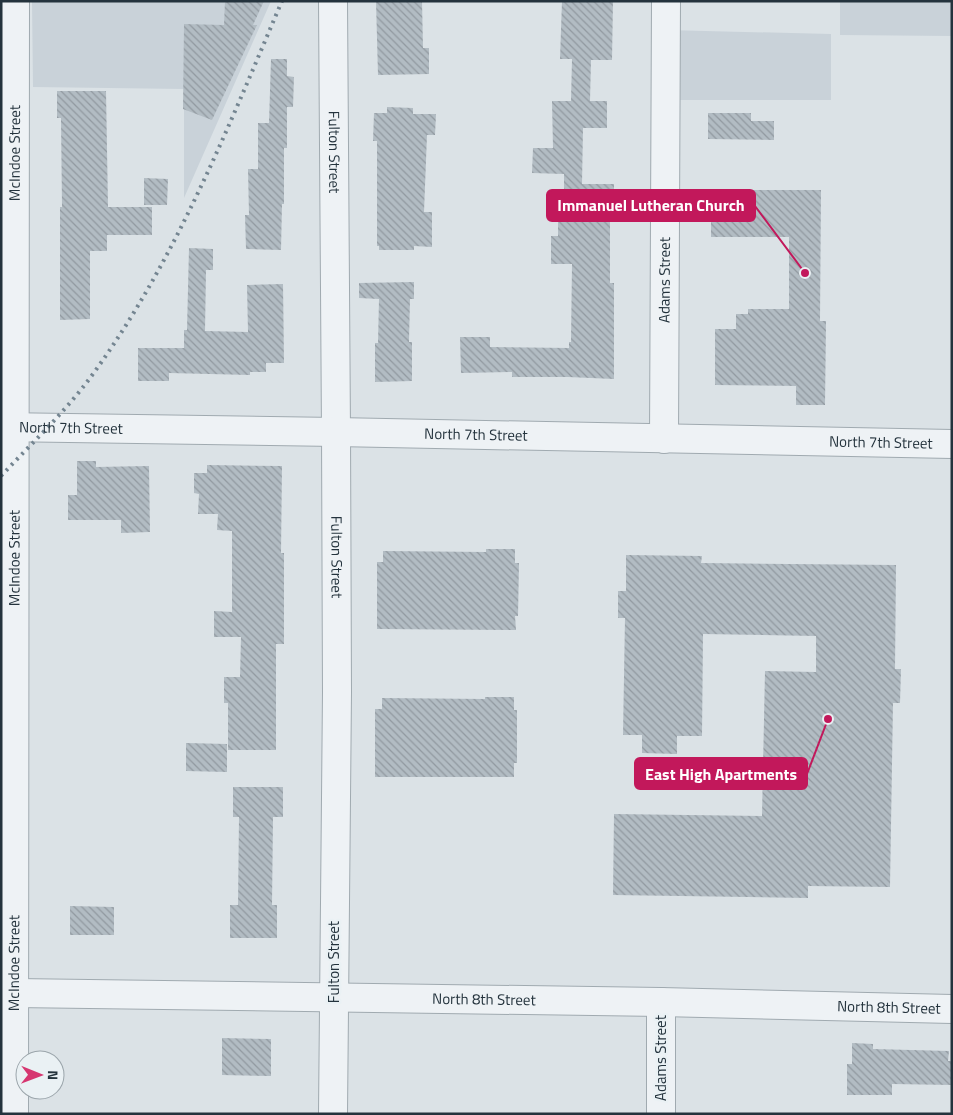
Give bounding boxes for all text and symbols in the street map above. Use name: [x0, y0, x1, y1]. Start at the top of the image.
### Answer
street label: McIndoe Street: [3, 104, 26, 201]
street label: Fulton Street: [323, 111, 346, 194]
callout: Immanuel Lutheran Church: [547, 190, 755, 221]
text: Immanuel Lutheran Church: [557, 193, 745, 217]
street label: Adams Street: [653, 236, 676, 323]
street label: North 7th Street: [19, 415, 124, 440]
street label: North 7th Street: [424, 422, 529, 447]
street label: North 7th Street: [829, 430, 934, 455]
street label: McIndoe Street: [2, 509, 26, 606]
street label: Fulton Street: [325, 516, 349, 599]
callout: East High Apartments: [635, 758, 807, 789]
text: East High Apartments: [645, 762, 797, 786]
street label: McIndoe Street: [2, 914, 25, 1011]
street label: Fulton Street: [322, 920, 345, 1003]
street label: North 8th Street: [432, 987, 537, 1011]
street label: North 8th Street: [837, 994, 942, 1020]
street label: Adams Street: [649, 1014, 672, 1101]
north arrow: [15, 1050, 65, 1100]
text: N: [43, 1070, 64, 1080]

